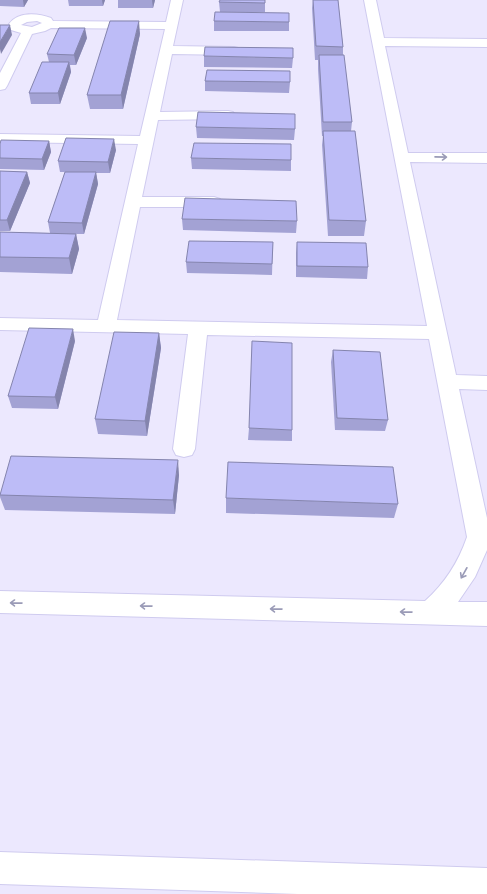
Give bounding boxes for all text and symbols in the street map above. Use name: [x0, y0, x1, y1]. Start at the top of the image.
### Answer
one-way arrow: [434, 154, 447, 161]
one-way arrow: [460, 567, 468, 579]
one-way arrow: [10, 599, 23, 606]
one-way arrow: [140, 602, 153, 610]
one-way arrow: [270, 605, 283, 613]
one-way arrow: [400, 608, 413, 616]

